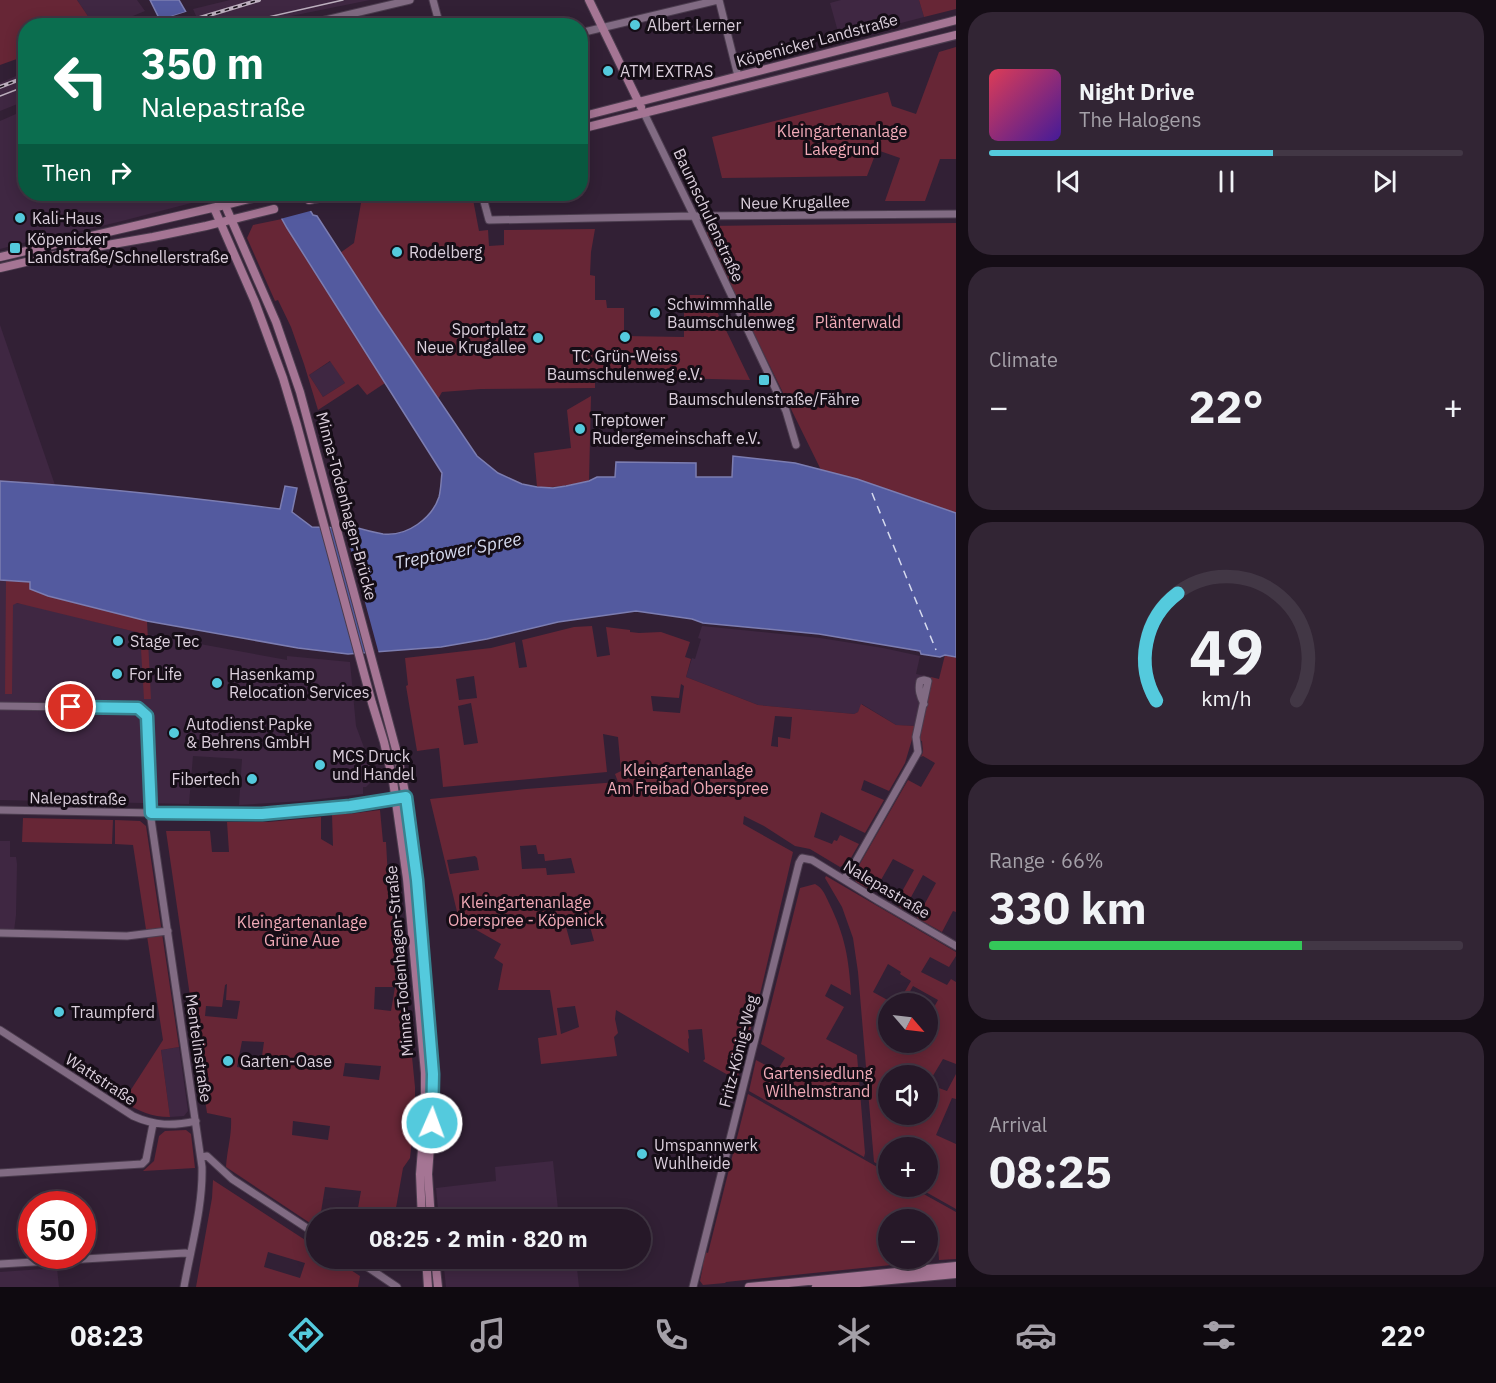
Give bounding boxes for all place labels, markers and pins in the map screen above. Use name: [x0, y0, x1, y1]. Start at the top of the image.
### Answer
place label: Albert Lerner: [647, 15, 741, 35]
marker: Albert Lerner: [628, 18, 642, 32]
place label: ATM EXTRAS: [620, 61, 713, 81]
marker: ATM EXTRAS: [601, 64, 615, 78]
place label: Kali-Haus: [32, 208, 102, 228]
marker: Kali-Haus: [13, 211, 27, 225]
place label: Köpenicker Landstraße/Schnellerstraße: [27, 229, 229, 267]
marker: Köpenicker Landstraße/Schnellerstraße: [8, 241, 22, 255]
place label: Rodelberg: [409, 242, 483, 262]
marker: Rodelberg: [390, 245, 404, 259]
place label: Schwimmhalle Baumschulenweg: [667, 294, 795, 332]
marker: Schwimmhalle Baumschulenweg: [648, 306, 662, 320]
place label: Sportplatz Neue Krugallee: [416, 319, 526, 357]
marker: TC Grün-Weiss Baumschulenweg e.V.: [618, 330, 632, 344]
marker: Sportplatz Neue Krugallee: [531, 331, 545, 345]
place label: TC Grün-Weiss Baumschulenweg e.V.: [547, 346, 703, 384]
marker: Baumschulenstraße/Fähre: [757, 373, 771, 387]
place label: Baumschulenstraße/Fähre: [668, 389, 860, 409]
place label: Treptower Rudergemeinschaft e.V.: [592, 410, 761, 448]
marker: Treptower Rudergemeinschaft e.V.: [573, 422, 587, 436]
place label: Stage Tec: [130, 631, 199, 651]
marker: Stage Tec: [111, 634, 125, 648]
place label: For Life: [129, 664, 182, 684]
place label: Hasenkamp Relocation Services: [229, 664, 370, 702]
marker: For Life: [110, 667, 124, 681]
marker: Hasenkamp Relocation Services: [210, 676, 224, 690]
pin: [45, 681, 96, 732]
place label: Autodienst Papke & Behrens GmbH: [186, 714, 313, 752]
marker: Autodienst Papke & Behrens GmbH: [167, 726, 181, 740]
place label: MCS Druck und Handel: [332, 746, 415, 784]
marker: MCS Druck und Handel: [313, 758, 327, 772]
place label: Fibertech: [172, 769, 240, 789]
marker: Fibertech: [245, 772, 259, 786]
place label: Traumpferd: [71, 1002, 155, 1022]
marker: Traumpferd: [52, 1005, 66, 1019]
place label: Garten-Oase: [240, 1051, 332, 1071]
marker: Garten-Oase: [221, 1054, 235, 1068]
place label: Umspannwerk Wuhlheide: [654, 1135, 758, 1173]
marker: Umspannwerk Wuhlheide: [635, 1147, 649, 1161]

